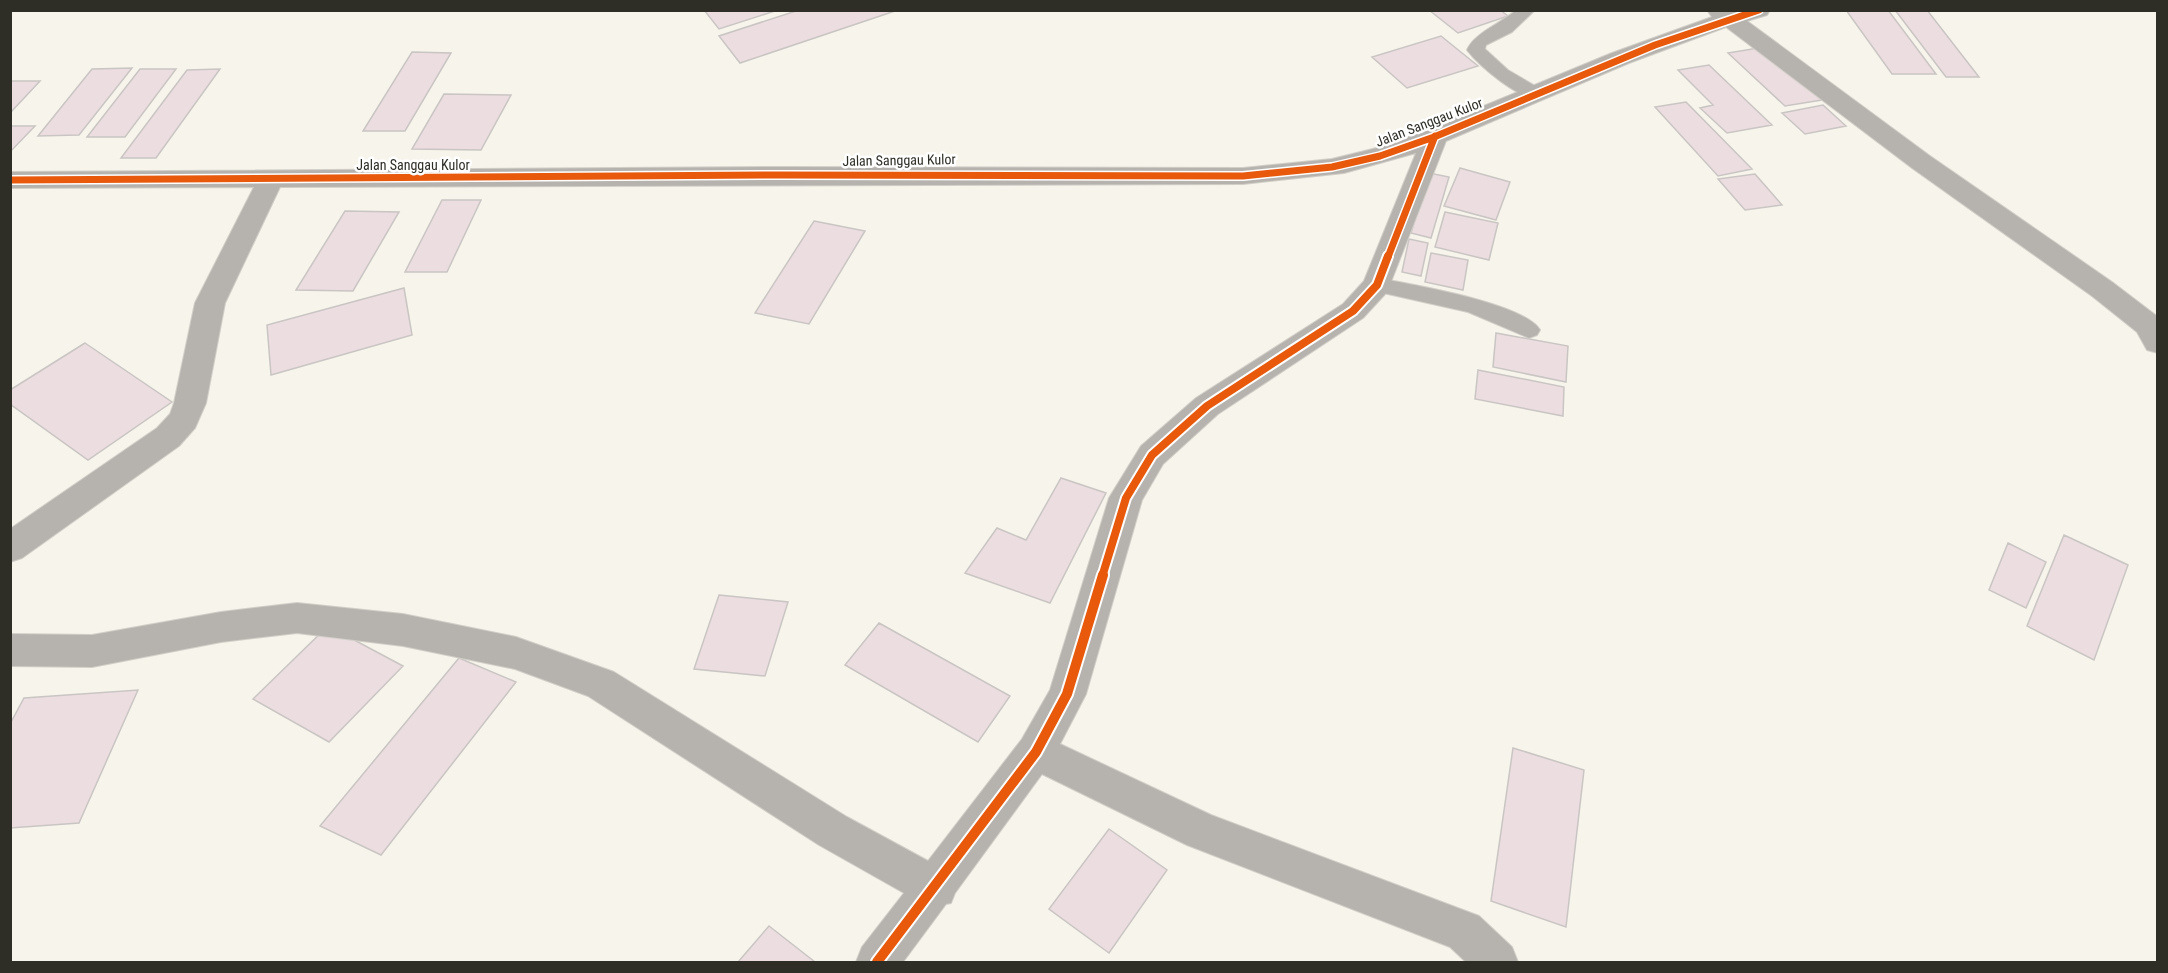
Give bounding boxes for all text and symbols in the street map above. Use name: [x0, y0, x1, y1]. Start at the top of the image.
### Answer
street label: Jalan Sanggau Kulor: [1373, 94, 1485, 150]
street label: Jalan Sanggau Kulor: [842, 151, 956, 169]
street label: Jalan Sanggau Kulor: [356, 157, 470, 173]

